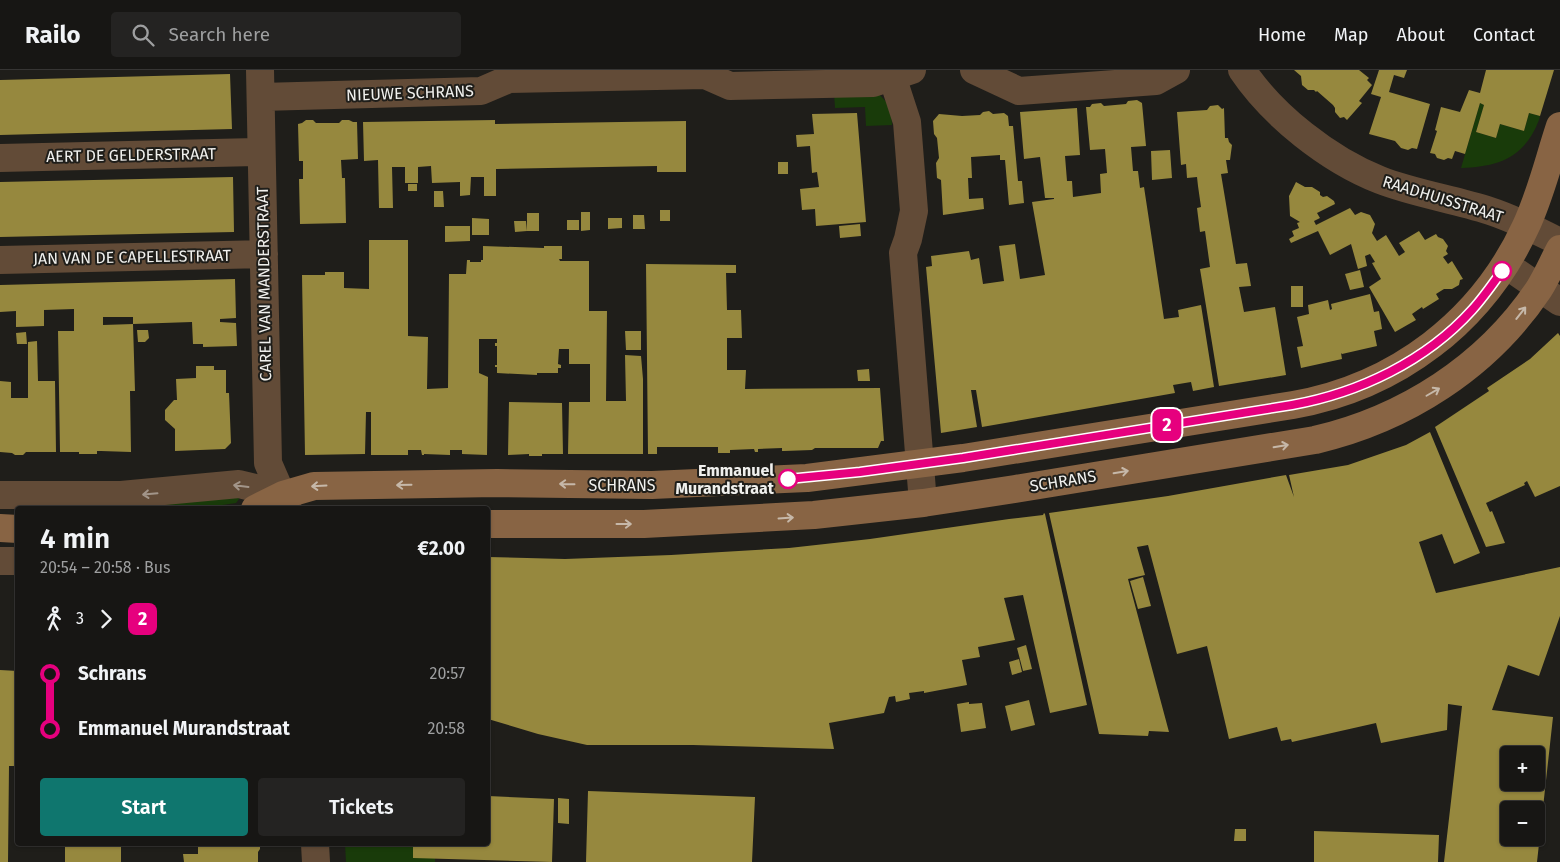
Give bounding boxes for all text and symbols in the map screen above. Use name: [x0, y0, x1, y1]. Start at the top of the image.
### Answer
search box: [111, 12, 461, 57]
text: Railo: [25, 21, 81, 49]
icon: search: [129, 21, 157, 49]
text: Search here: [169, 23, 270, 46]
text: Home: [1258, 24, 1306, 46]
text: Map: [1334, 24, 1368, 46]
text: About: [1396, 24, 1445, 46]
text: Contact: [1473, 24, 1535, 46]
street label: NIEUWE SCHRANS: [346, 81, 475, 105]
street label: AERT DE GELDERSTRAAT: [46, 144, 217, 166]
street label: RAADHUISSTRAAT: [1380, 172, 1506, 227]
street label: CAREL VAN MANDERSTRAAT: [253, 186, 275, 382]
street label: JAN VAN DE CAPELLESTRAAT: [33, 246, 232, 268]
unlabelled marker: [1492, 261, 1512, 281]
one-way arrow: [1516, 306, 1526, 320]
one-way arrow: [1425, 386, 1439, 396]
line badge: 2: [1151, 409, 1183, 441]
text: 2: [1162, 414, 1172, 436]
one-way arrow: [1273, 440, 1289, 450]
place label: Emmanuel Murandstraat: [675, 461, 775, 498]
street label: SCHRANS: [1028, 466, 1098, 496]
one-way arrow: [1112, 467, 1128, 477]
marker: Emmanuel Murandstraat: [778, 469, 798, 489]
street label: SCHRANS: [588, 476, 656, 495]
one-way arrow: [559, 479, 576, 489]
one-way arrow: [397, 480, 413, 490]
one-way arrow: [233, 481, 249, 491]
one-way arrow: [312, 481, 328, 490]
one-way arrow: [142, 489, 158, 498]
one-way arrow: [778, 513, 794, 522]
one-way arrow: [615, 519, 631, 529]
text: 4 min: [40, 522, 110, 555]
text: €2.00: [418, 537, 465, 560]
text: 20:54 – 20:58 · Bus: [40, 558, 171, 577]
icon: walk: [40, 605, 68, 633]
icon: forward: [92, 605, 120, 633]
text: 2: [138, 608, 147, 630]
text: 3: [76, 609, 84, 628]
text: Schrans: [78, 662, 146, 685]
text: 20:57: [430, 664, 465, 683]
text: Emmanuel Murandstraat: [78, 717, 290, 740]
text: 20:58: [427, 719, 465, 738]
map controls: [1500, 746, 1545, 846]
button: +: [1500, 746, 1545, 791]
button: Start: [40, 778, 248, 836]
button: Tickets: [258, 778, 465, 836]
button: −: [1500, 801, 1545, 846]

